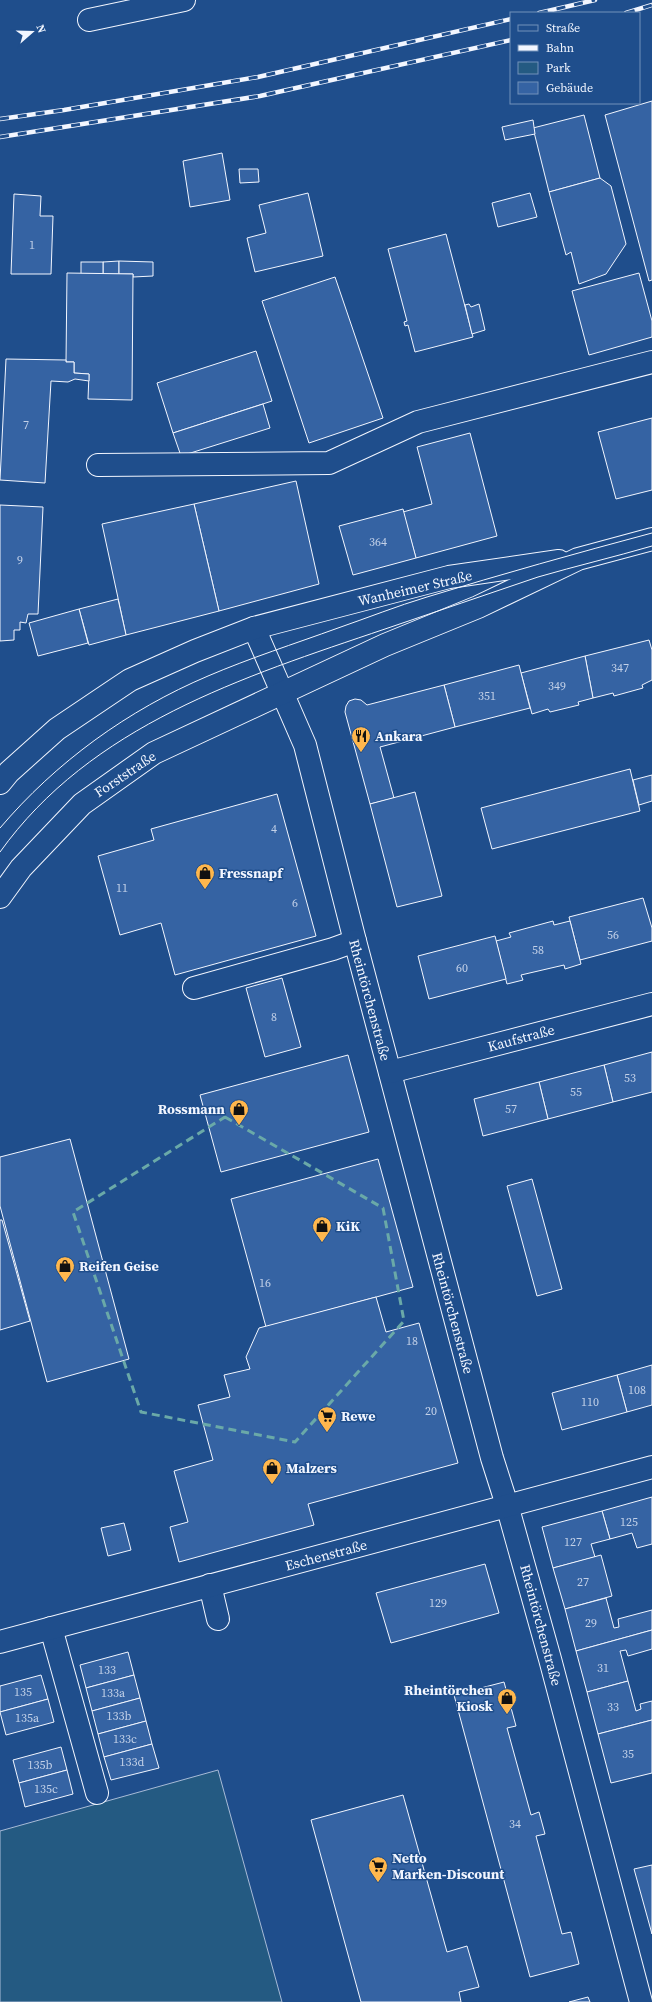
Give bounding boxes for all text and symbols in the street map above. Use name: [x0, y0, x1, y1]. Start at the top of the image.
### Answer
north arrow: [12, 12, 52, 52]
legend: [510, 12, 640, 104]
text: Straße: [546, 20, 580, 36]
text: N: [33, 22, 49, 35]
text: Bahn: [546, 40, 574, 56]
text: Park: [546, 60, 571, 76]
text: Gebäude: [546, 80, 593, 96]
house number: 1: [29, 237, 35, 253]
house number: 7: [23, 417, 29, 433]
house number: 364: [369, 534, 387, 550]
house number: 9: [17, 552, 23, 568]
street label: Wanheimer Straße: [356, 565, 474, 611]
house number: 347: [611, 660, 629, 676]
house number: 349: [548, 678, 566, 694]
house number: 351: [478, 688, 496, 704]
restaurant icon: Ankara: [350, 725, 372, 753]
place label: Ankara: [375, 726, 423, 746]
street label: Forststraße: [90, 746, 160, 802]
house number: 4: [271, 821, 277, 837]
shop icon: Fressnapf: [194, 862, 216, 890]
place label: Fressnapf: [219, 863, 284, 883]
house number: 11: [116, 880, 128, 896]
house number: 6: [292, 895, 298, 911]
house number: 56: [607, 927, 619, 943]
street label: Rheintörchenstraße: [344, 937, 396, 1063]
house number: 58: [532, 942, 544, 958]
house number: 60: [456, 960, 468, 976]
house number: 8: [271, 1009, 277, 1025]
street label: Kaufstraße: [485, 1019, 557, 1057]
house number: 53: [624, 1070, 636, 1086]
house number: 55: [570, 1084, 582, 1100]
shop icon: Rossmann: [228, 1098, 250, 1126]
place label: Rossmann: [158, 1099, 225, 1119]
house number: 57: [505, 1101, 517, 1117]
shop icon: KiK: [311, 1215, 333, 1243]
place label: KiK: [336, 1216, 360, 1236]
street label: Rheintörchenstraße: [427, 1250, 479, 1376]
shop icon: Reifen Geise: [54, 1255, 76, 1283]
place label: Reifen Geise: [79, 1256, 159, 1276]
house number: 16: [259, 1275, 271, 1291]
house number: 18: [406, 1333, 418, 1349]
house number: 108: [628, 1382, 646, 1398]
house number: 110: [581, 1394, 599, 1410]
house number: 20: [425, 1403, 437, 1419]
supermarket icon: Rewe: [316, 1405, 338, 1433]
place label: Rewe: [341, 1406, 376, 1426]
shop icon: Malzers: [261, 1457, 283, 1485]
place label: Malzers: [286, 1458, 337, 1478]
house number: 125: [620, 1514, 638, 1530]
street label: Eschenstraße: [283, 1534, 369, 1576]
house number: 127: [564, 1534, 582, 1550]
street label: Rheintörchenstraße: [515, 1562, 567, 1688]
house number: 27: [577, 1574, 589, 1590]
house number: 129: [429, 1595, 447, 1611]
house number: 29: [585, 1615, 597, 1631]
house number: 31: [597, 1660, 609, 1676]
house number: 133: [98, 1662, 116, 1678]
place label: Rheintörchen Kiosk: [404, 1680, 494, 1716]
house number: 135: [14, 1684, 32, 1700]
house number: 133a: [101, 1685, 126, 1701]
shop icon: Rheintörchen Kiosk: [496, 1687, 518, 1715]
house number: 33: [607, 1699, 619, 1715]
house number: 133b: [107, 1708, 132, 1724]
house number: 135a: [15, 1710, 40, 1726]
house number: 133c: [113, 1731, 137, 1747]
house number: 35: [622, 1746, 634, 1762]
house number: 133d: [120, 1754, 145, 1770]
house number: 135b: [28, 1757, 53, 1773]
house number: 135c: [34, 1781, 58, 1797]
house number: 34: [509, 1816, 521, 1832]
place label: Netto Marken-Discount: [392, 1848, 505, 1884]
supermarket icon: Netto Marken-Discount: [367, 1855, 389, 1883]

